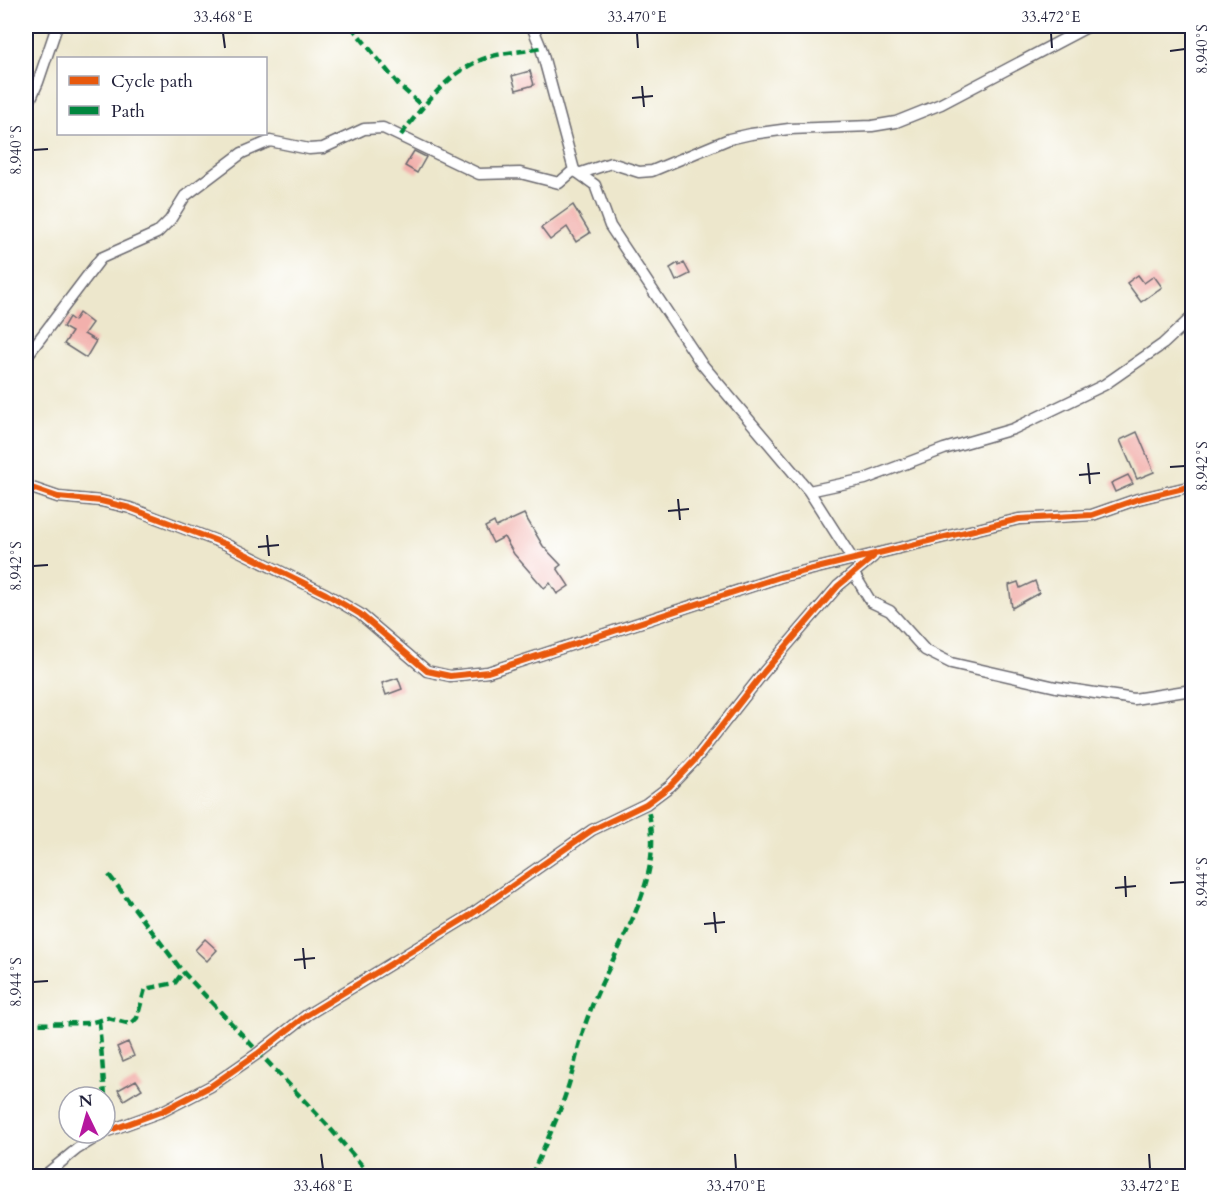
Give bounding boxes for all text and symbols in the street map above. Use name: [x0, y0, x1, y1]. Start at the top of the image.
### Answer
text: 33.468°E: [193, 7, 253, 27]
text: 33.470°E: [607, 7, 667, 27]
text: 33.472°E: [1021, 7, 1081, 27]
text: 8.940°S: [1192, 24, 1212, 74]
legend: [57, 57, 267, 135]
text: Cycle path: [111, 69, 193, 94]
text: Path: [111, 99, 145, 124]
text: 8.940°S: [6, 125, 26, 175]
text: 8.942°S: [1192, 441, 1212, 491]
text: 8.942°S: [6, 541, 26, 591]
text: 8.944°S: [1192, 857, 1212, 907]
text: 8.944°S: [6, 957, 26, 1007]
north arrow: [57, 1085, 117, 1145]
text: N: [78, 1089, 94, 1113]
text: 33.468°E: [293, 1176, 353, 1196]
text: 33.470°E: [706, 1176, 766, 1196]
text: 33.472°E: [1120, 1176, 1180, 1196]

